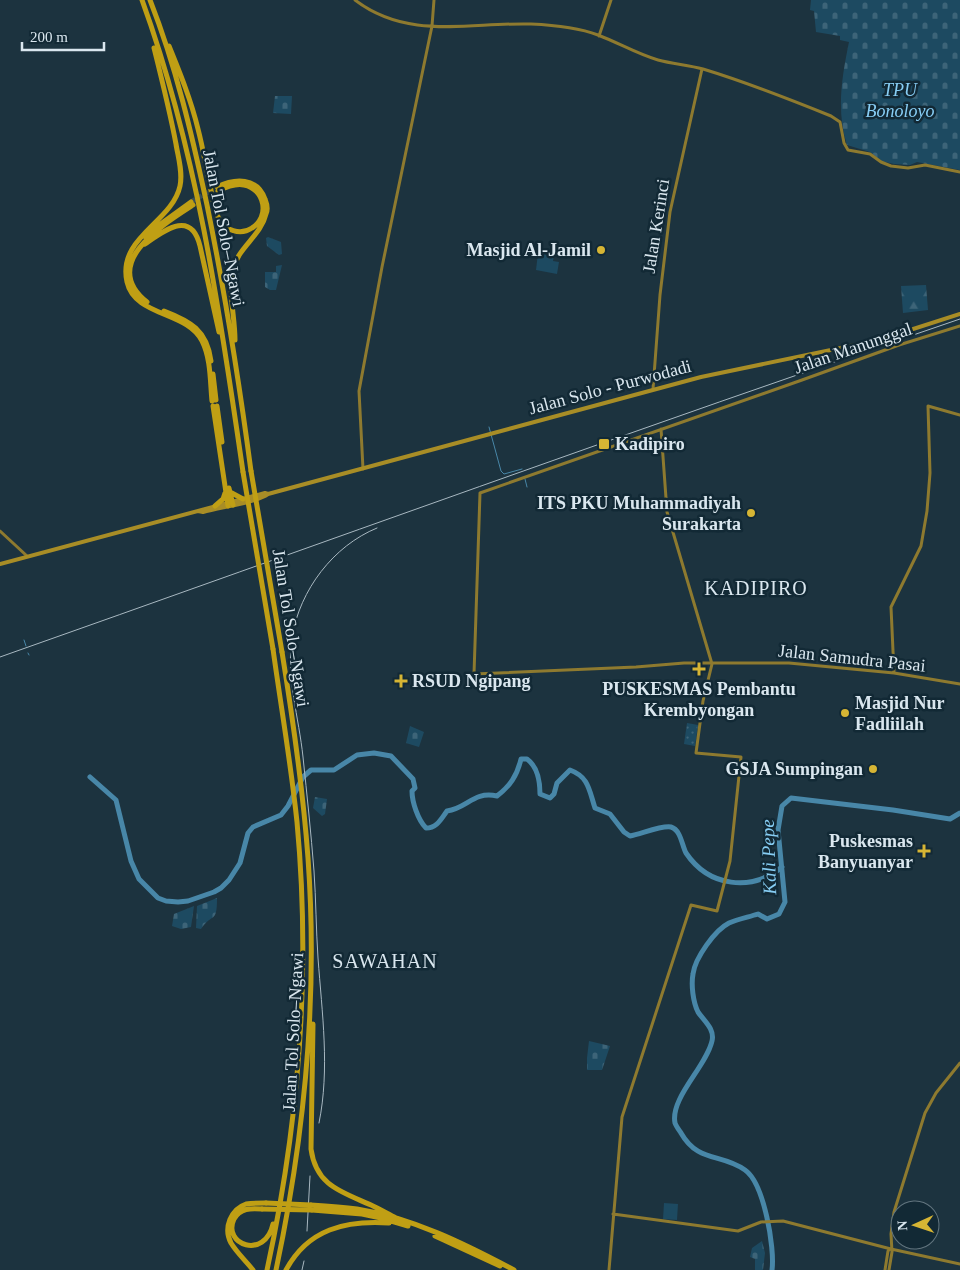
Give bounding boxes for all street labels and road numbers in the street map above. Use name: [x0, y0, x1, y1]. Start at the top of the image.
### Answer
street label: Jalan Tol Solo–Ngawi: [199, 148, 249, 308]
street label: Jalan Kerinci: [639, 177, 673, 275]
street label: Jalan Manunggal: [791, 318, 915, 378]
street label: Jalan Solo - Purwodadi: [527, 356, 693, 418]
street label: Jalan Tol Solo–Ngawi: [269, 548, 313, 708]
street label: Jalan Samudra Pasai: [777, 640, 927, 676]
street label: Jalan Tol Solo–Ngawi: [279, 952, 307, 1112]

